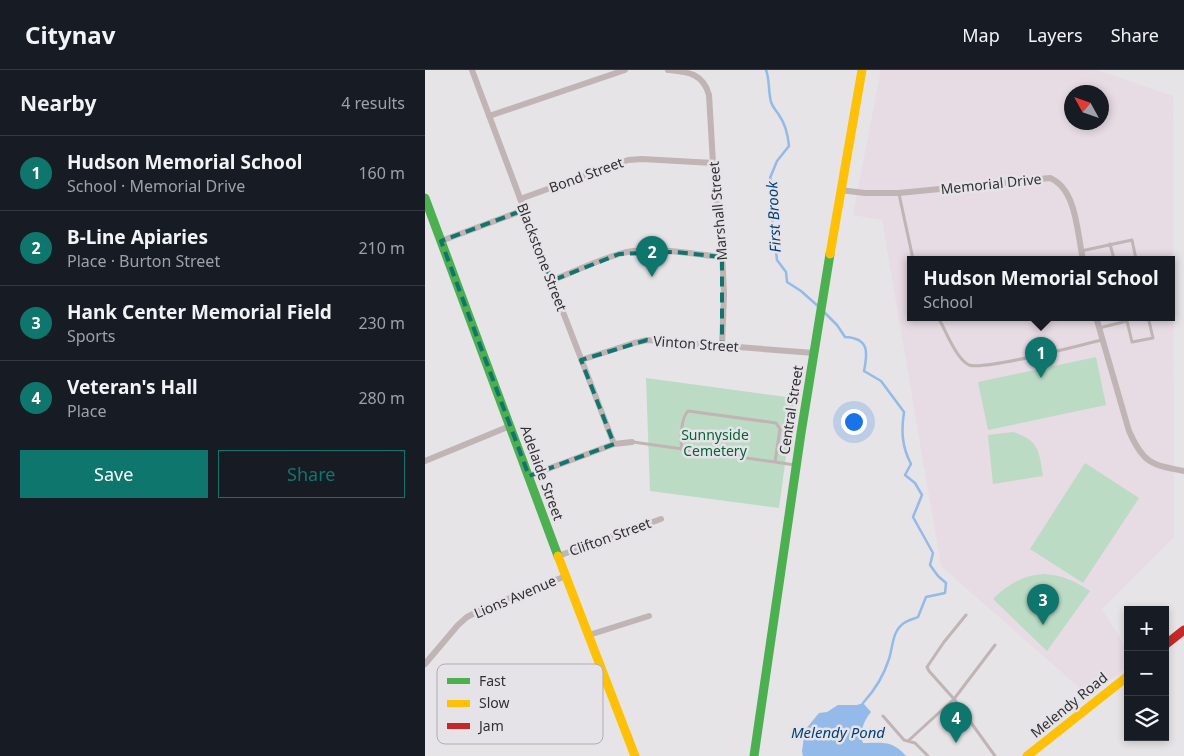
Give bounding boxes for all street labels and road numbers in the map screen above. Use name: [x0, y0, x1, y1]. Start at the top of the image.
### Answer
street label: Bond Street: [546, 152, 626, 197]
street label: Marshall Street: [704, 161, 731, 261]
street label: Memorial Drive: [940, 169, 1042, 198]
street label: Blackstone Street: [513, 200, 572, 314]
street label: Vinton Street: [653, 331, 739, 356]
street label: Central Street: [774, 364, 807, 456]
street label: Adelaide Street: [516, 423, 568, 523]
street label: Clifton Street: [566, 513, 653, 560]
street label: Lions Avenue: [471, 571, 559, 622]
street label: Melendy Road: [1026, 668, 1111, 742]

